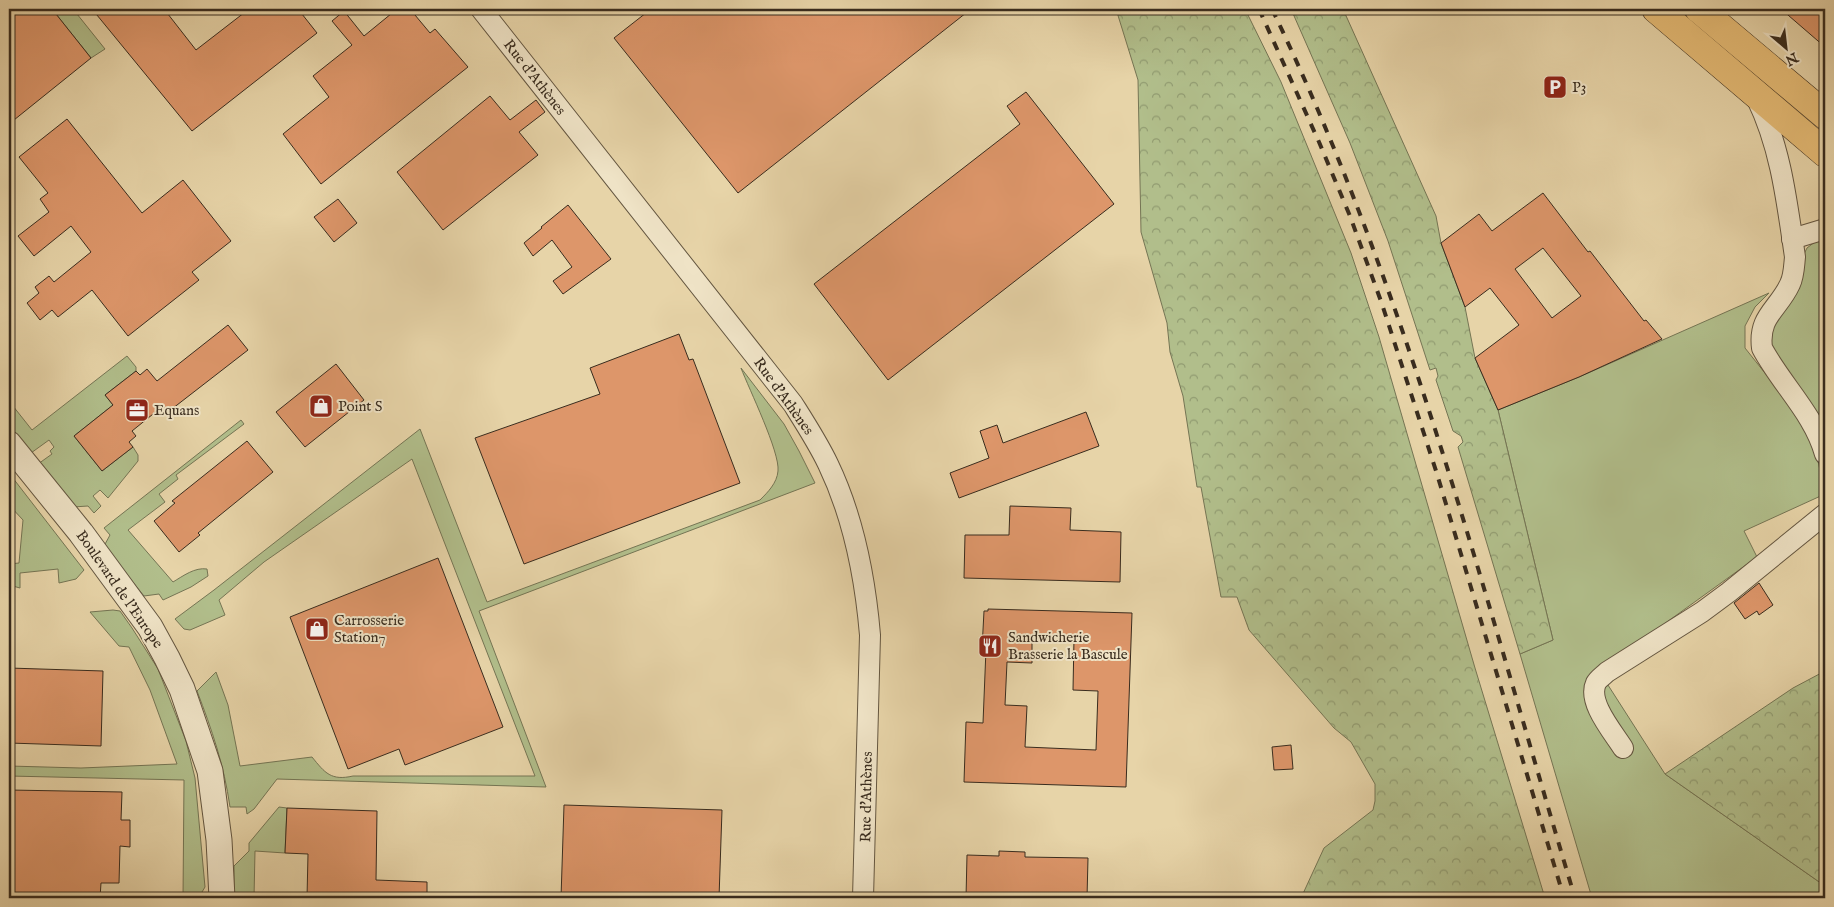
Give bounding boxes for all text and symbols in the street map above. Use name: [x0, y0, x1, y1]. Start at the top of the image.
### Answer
north arrow: [1762, 22, 1812, 72]
street label: Rue d'Athènes: [499, 36, 570, 119]
text: N: [1782, 47, 1802, 69]
parking icon: P3: [1542, 74, 1568, 100]
place label: P3: [1572, 78, 1586, 97]
street label: Rue d'Athènes: [749, 354, 818, 439]
shop icon: Point S: [308, 393, 334, 419]
office icon: Equans: [124, 397, 150, 423]
place label: Point S: [338, 397, 382, 416]
place label: Equans: [154, 401, 199, 420]
street label: Boulevard de l'Europe: [72, 527, 167, 652]
place label: Carrosserie Station7: [334, 611, 404, 647]
shop icon: Carrosserie Station7: [304, 616, 330, 642]
place label: Sandwicherie Brasserie la Bascule: [1008, 628, 1128, 664]
restaurant icon: Sandwicherie Brasserie la Bascule: [977, 633, 1003, 659]
street label: Rue d'Athènes: [856, 751, 877, 843]

